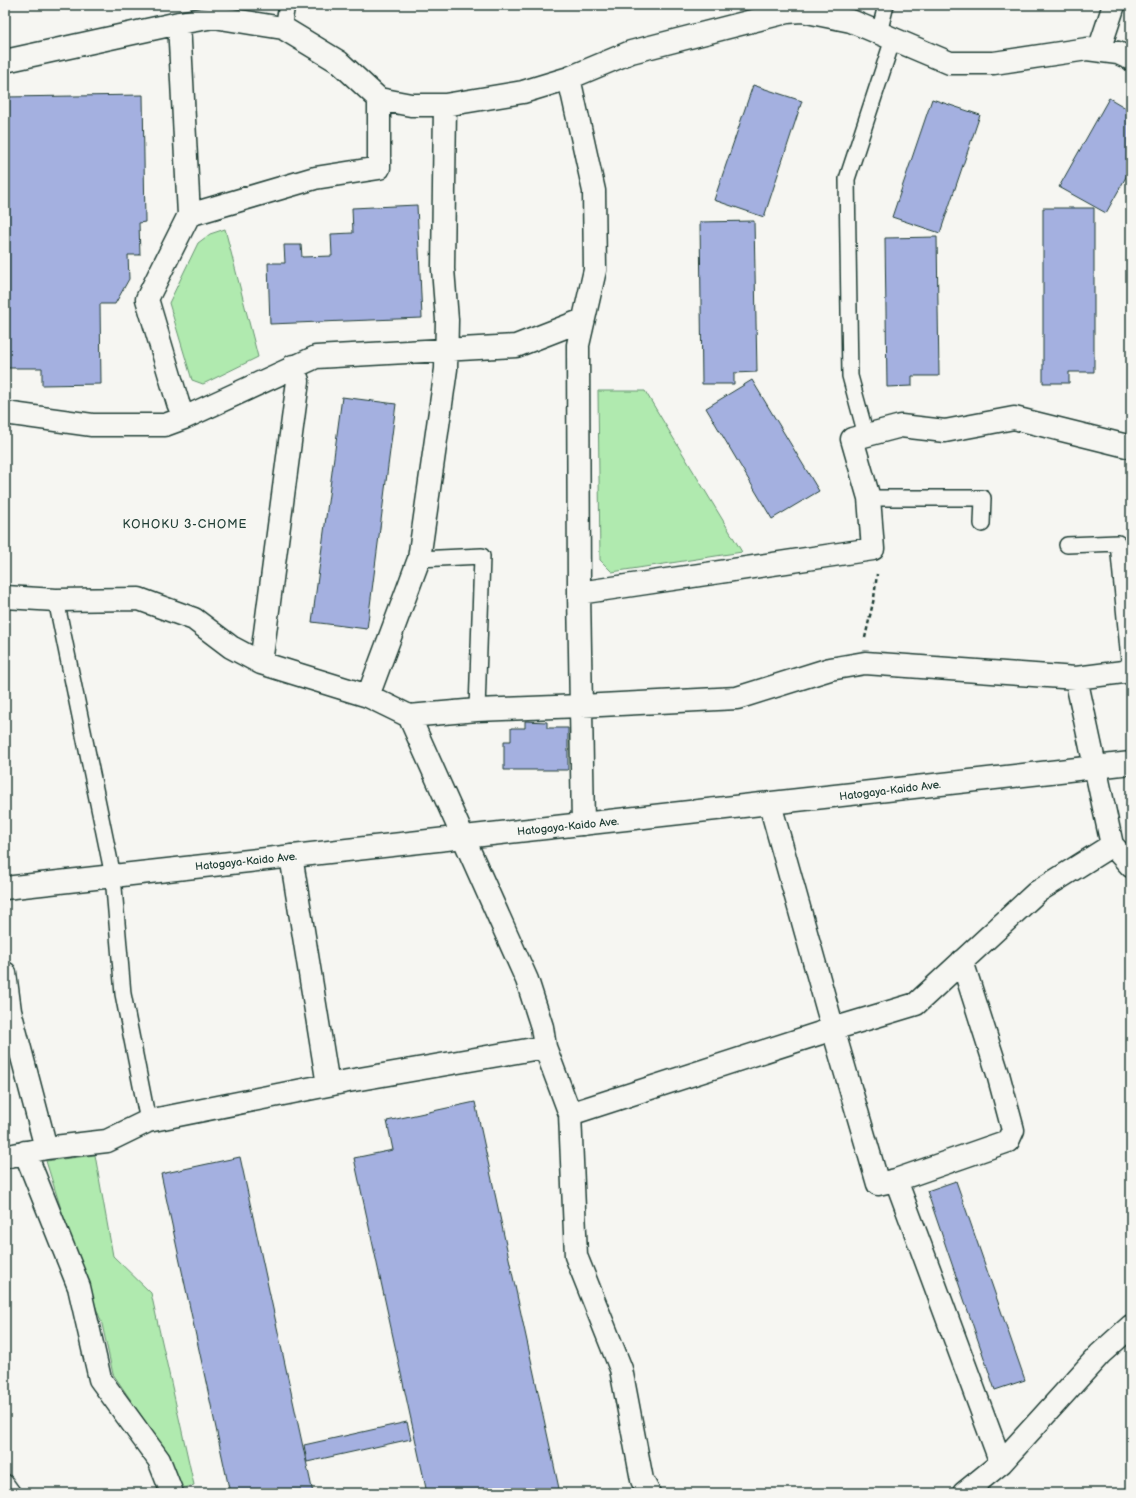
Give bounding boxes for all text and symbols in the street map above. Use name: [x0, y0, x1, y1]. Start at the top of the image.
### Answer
district label: KOHOKU 3-CHOME: [123, 517, 247, 532]
street label: Hatogaya-Kaido Ave.: [839, 778, 942, 803]
street label: Hatogaya-Kaido Ave.: [517, 815, 620, 838]
street label: Hatogaya-Kaido Ave.: [195, 850, 298, 873]

